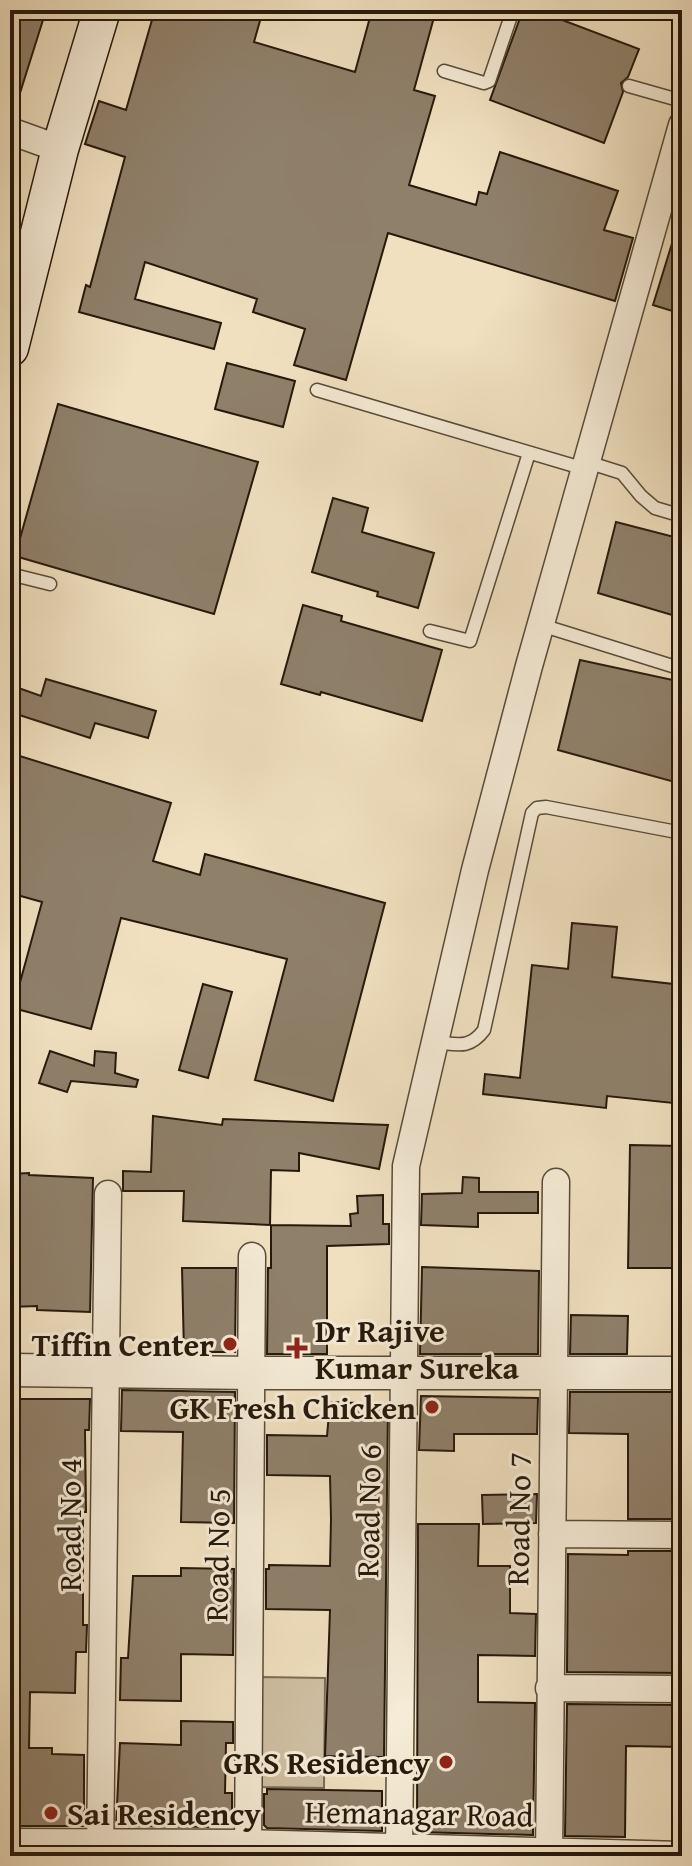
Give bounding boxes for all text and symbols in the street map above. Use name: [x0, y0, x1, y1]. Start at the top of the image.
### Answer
place label: Dr Rajive Kumar Sureka: [315, 1307, 519, 1391]
place label: Tiffin Center: [32, 1321, 214, 1368]
marker: Tiffin Center: [221, 1335, 239, 1353]
marker: Dr Rajive Kumar Sureka: [286, 1337, 308, 1359]
place label: GK Fresh Chicken: [170, 1384, 416, 1431]
marker: GK Fresh Chicken: [423, 1398, 441, 1416]
street label: Road No 6: [343, 1444, 393, 1578]
street label: Road No 7: [493, 1452, 543, 1586]
street label: Road No 4: [46, 1458, 93, 1592]
street label: Road No 5: [192, 1488, 242, 1622]
place label: GRS Residency: [224, 1739, 431, 1786]
marker: GRS Residency: [437, 1753, 455, 1771]
street label: Hemanagar Road: [304, 1788, 534, 1838]
place label: Sai Residency: [67, 1790, 261, 1837]
marker: Sai Residency: [42, 1804, 60, 1822]

